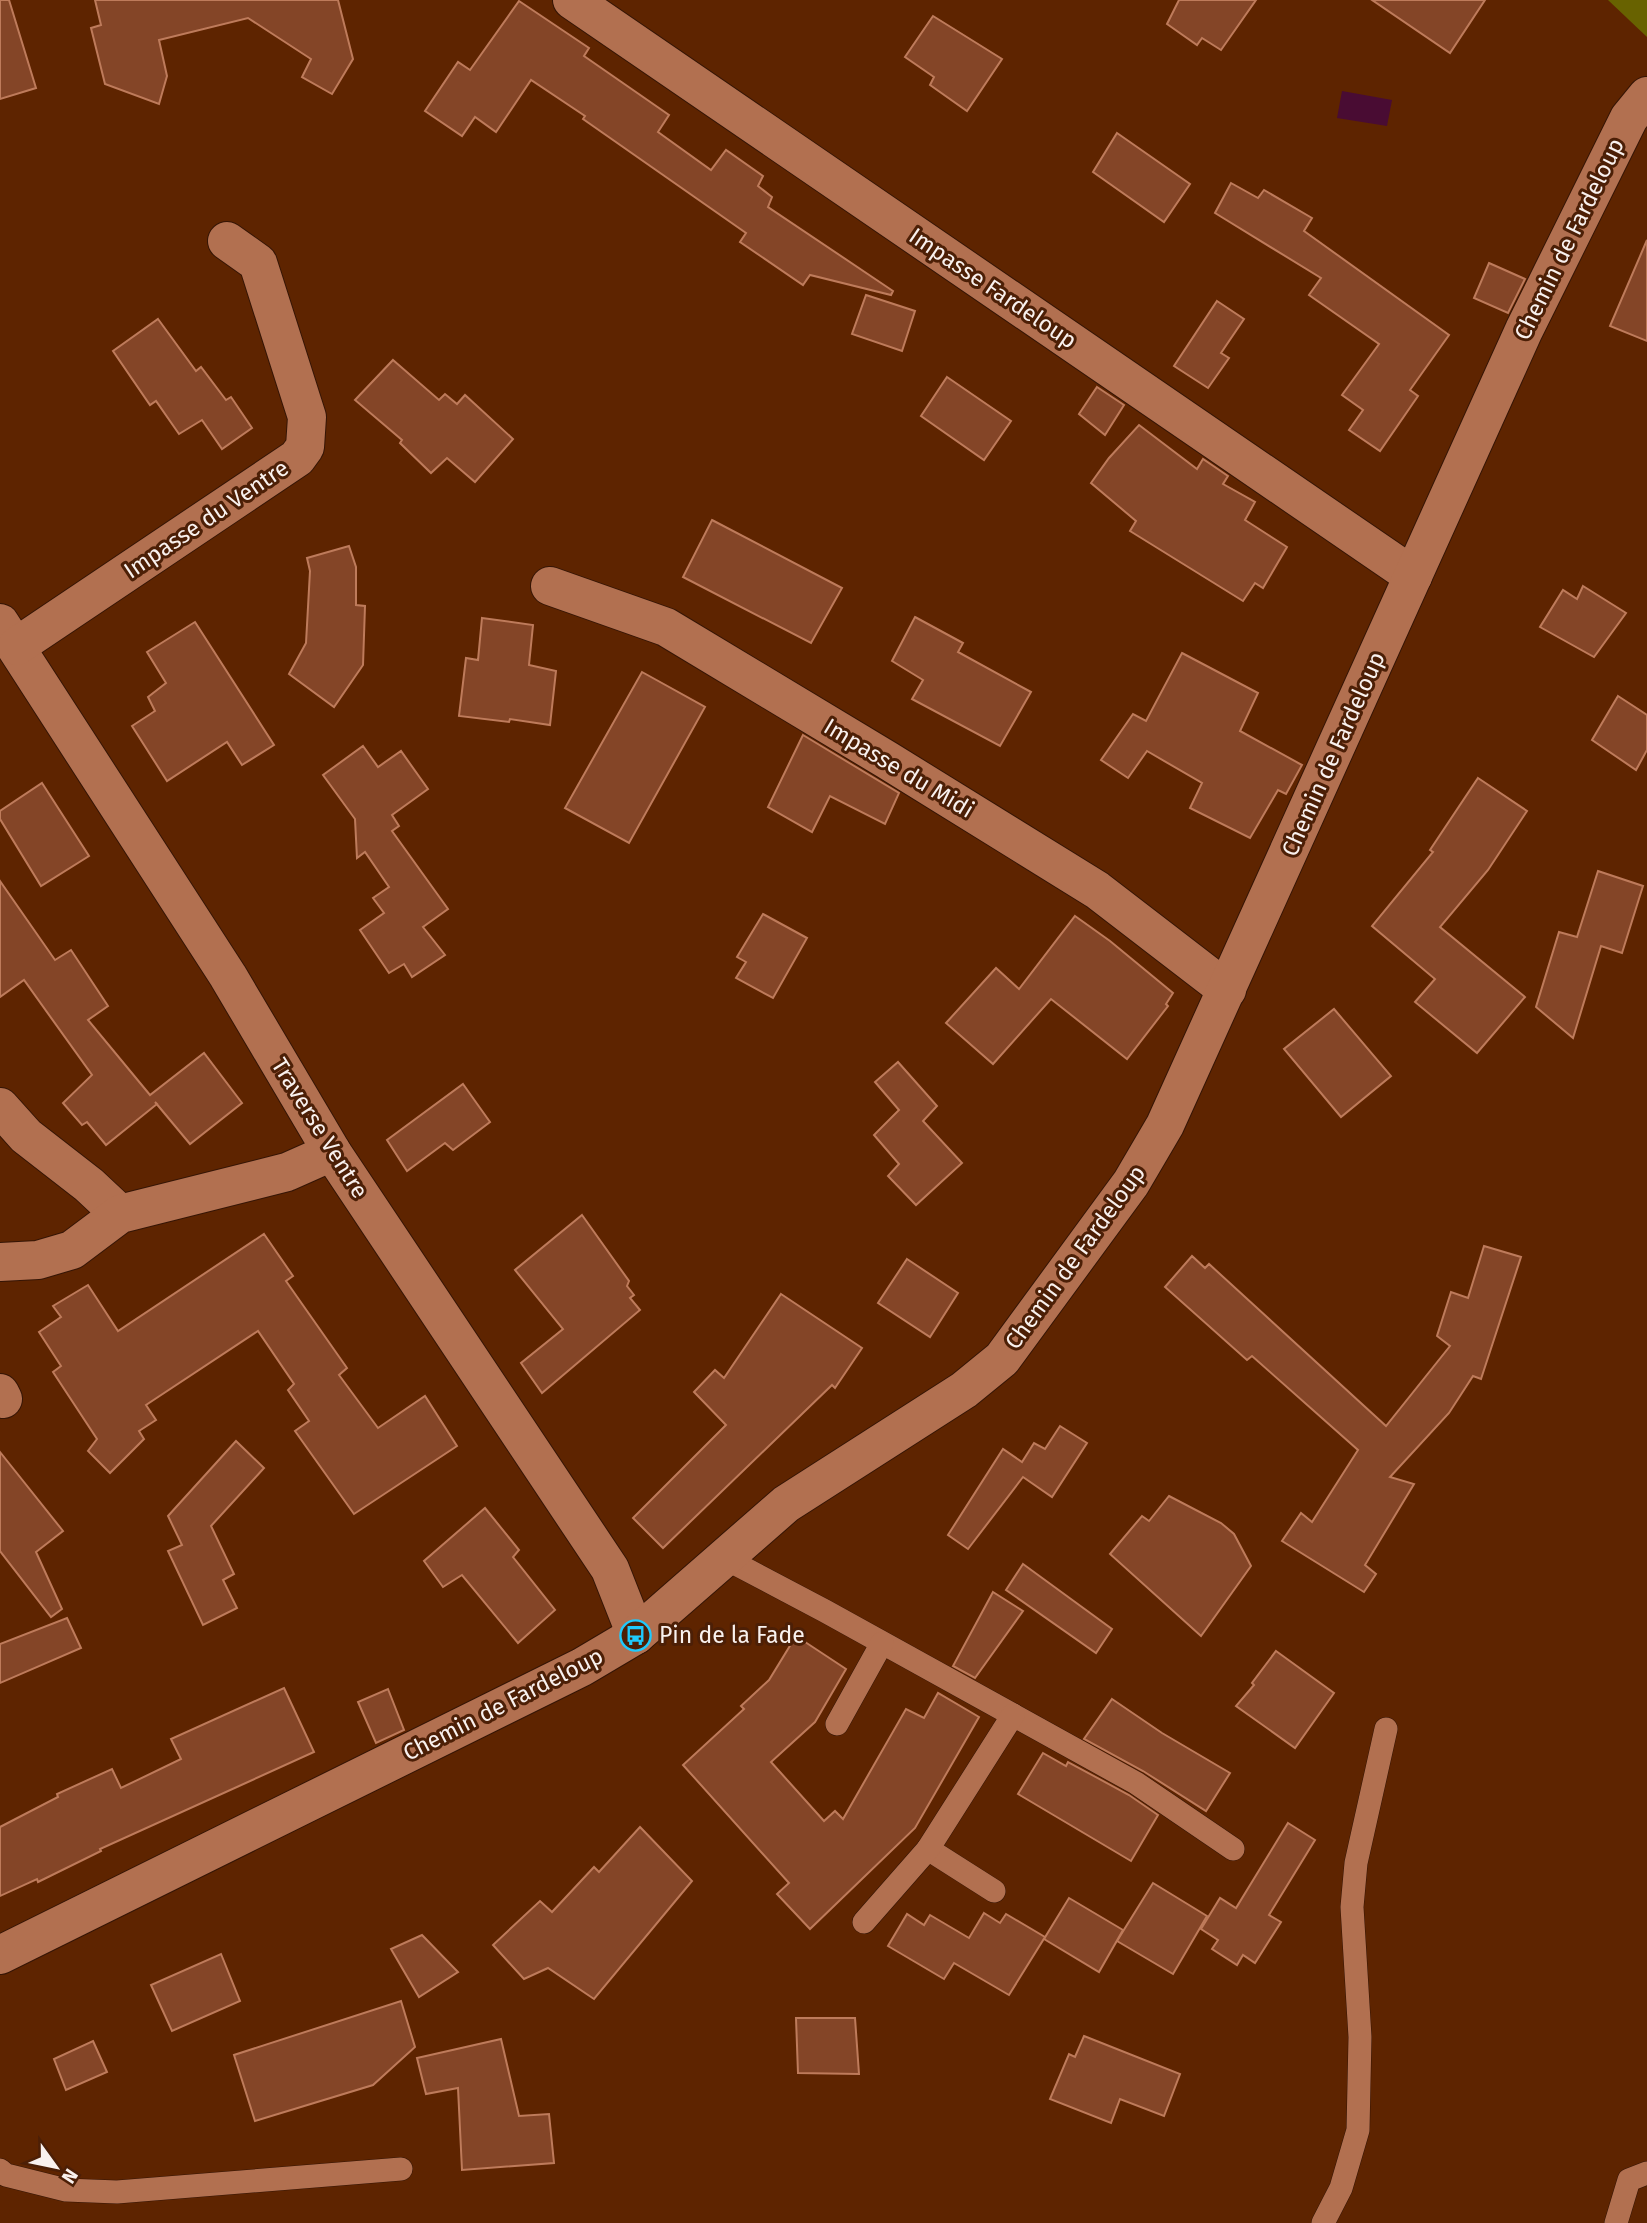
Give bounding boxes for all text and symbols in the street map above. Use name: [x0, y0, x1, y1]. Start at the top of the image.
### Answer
street label: Chemin de Fardeloup: [1508, 134, 1630, 344]
street label: Impasse Fardeloup: [904, 222, 1082, 354]
street label: Impasse du Ventre: [118, 454, 294, 584]
street label: Chemin de Fardeloup: [1275, 647, 1391, 861]
street label: Impasse du Midi: [819, 712, 979, 824]
street label: Traverse Ventre: [266, 1053, 374, 1203]
street label: Chemin de Fardeloup: [999, 1159, 1151, 1355]
bus stop icon: Pin de la Fade: [619, 1618, 653, 1652]
place label: Pin de la Fade: [659, 1621, 805, 1649]
street label: Chemin de Fardeloup: [398, 1641, 608, 1767]
north arrow: [21, 2132, 91, 2202]
text: N: [57, 2164, 83, 2188]

